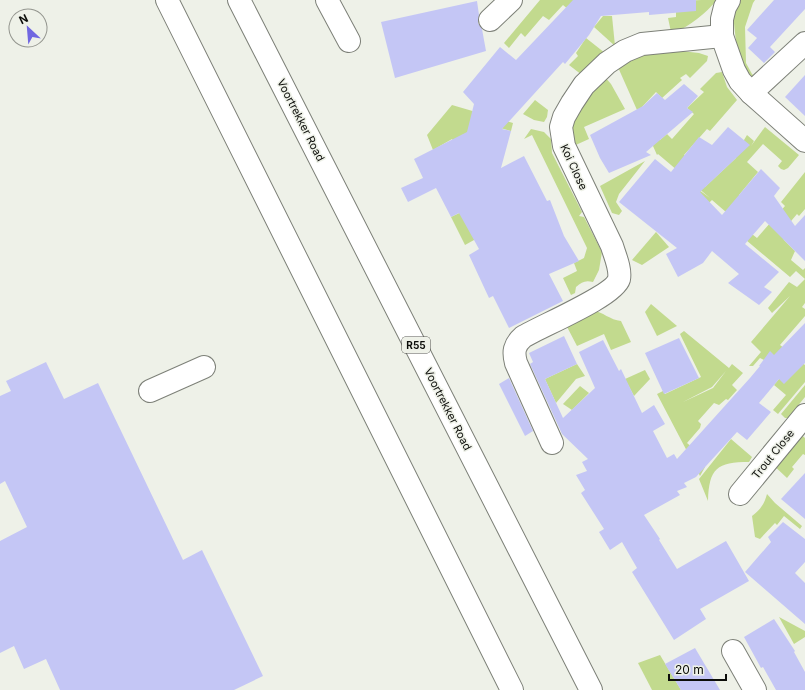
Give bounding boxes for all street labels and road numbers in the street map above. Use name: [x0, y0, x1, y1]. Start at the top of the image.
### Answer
street label: Voortrekker Road: [274, 76, 328, 164]
street label: Koi Close: [557, 142, 591, 192]
road number: R55: [402, 337, 430, 353]
street label: Voortrekker Road: [421, 365, 475, 453]
street label: Trout Close: [749, 426, 797, 482]

